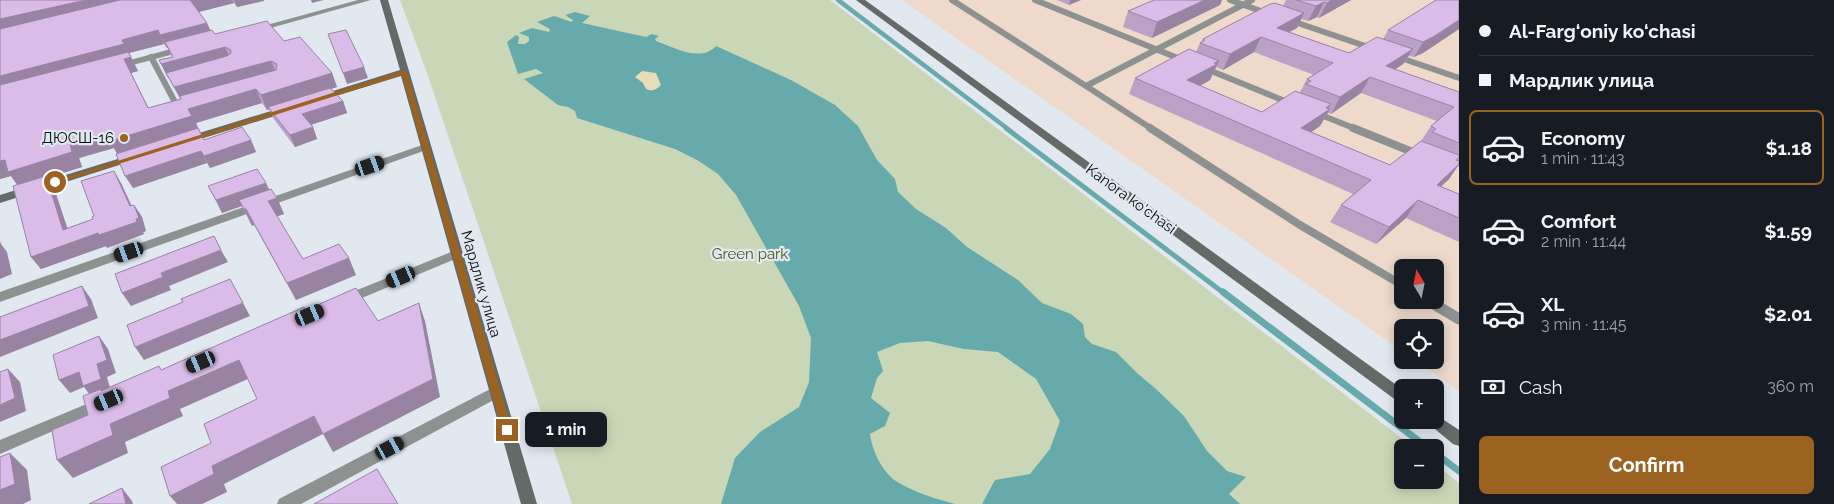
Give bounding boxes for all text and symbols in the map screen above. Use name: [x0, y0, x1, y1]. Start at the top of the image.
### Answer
text: Al-Farg‘oniy ko‘chasi: [1509, 20, 1696, 42]
text: Мардлик улица: [1509, 69, 1654, 91]
icon: car: [1481, 125, 1526, 170]
text: Economy: [1541, 127, 1625, 149]
place label: ДЮСШ-16: [42, 129, 114, 147]
marker: ДЮСШ-16: [118, 132, 130, 144]
text: $1.18: [1765, 137, 1812, 159]
text: 1 min · 11:43: [1541, 149, 1625, 168]
car: [353, 154, 386, 178]
street label: Kanora ko'chasi: [1082, 160, 1180, 238]
route start: [44, 171, 66, 193]
icon: car: [1481, 208, 1526, 253]
text: Comfort: [1541, 210, 1616, 232]
text: $1.59: [1765, 220, 1812, 242]
street label: Мардлик улица: [457, 228, 505, 340]
text: 2 min · 11:44: [1541, 232, 1626, 251]
car: [112, 240, 145, 264]
park label: Green park: [712, 245, 788, 263]
north arrow: [1394, 259, 1444, 309]
map controls: [1394, 259, 1444, 489]
car: [384, 264, 417, 290]
icon: car: [1481, 291, 1526, 336]
text: XL: [1541, 293, 1564, 315]
car: [293, 302, 326, 328]
text: $2.01: [1764, 303, 1812, 325]
text: 3 min · 11:45: [1541, 315, 1627, 334]
button: locate: [1394, 319, 1444, 369]
car: [184, 349, 217, 375]
icon: cash: [1479, 373, 1507, 401]
text: Cash: [1519, 376, 1563, 398]
text: 360 m: [1767, 377, 1814, 396]
button: +: [1394, 379, 1444, 429]
car: [92, 387, 125, 413]
callout: 1 min: [524, 412, 607, 448]
route end: [496, 419, 518, 441]
text: 1 min: [546, 420, 586, 439]
car: [373, 434, 406, 462]
button: Confirm: [1479, 436, 1814, 494]
button: −: [1394, 439, 1444, 489]

